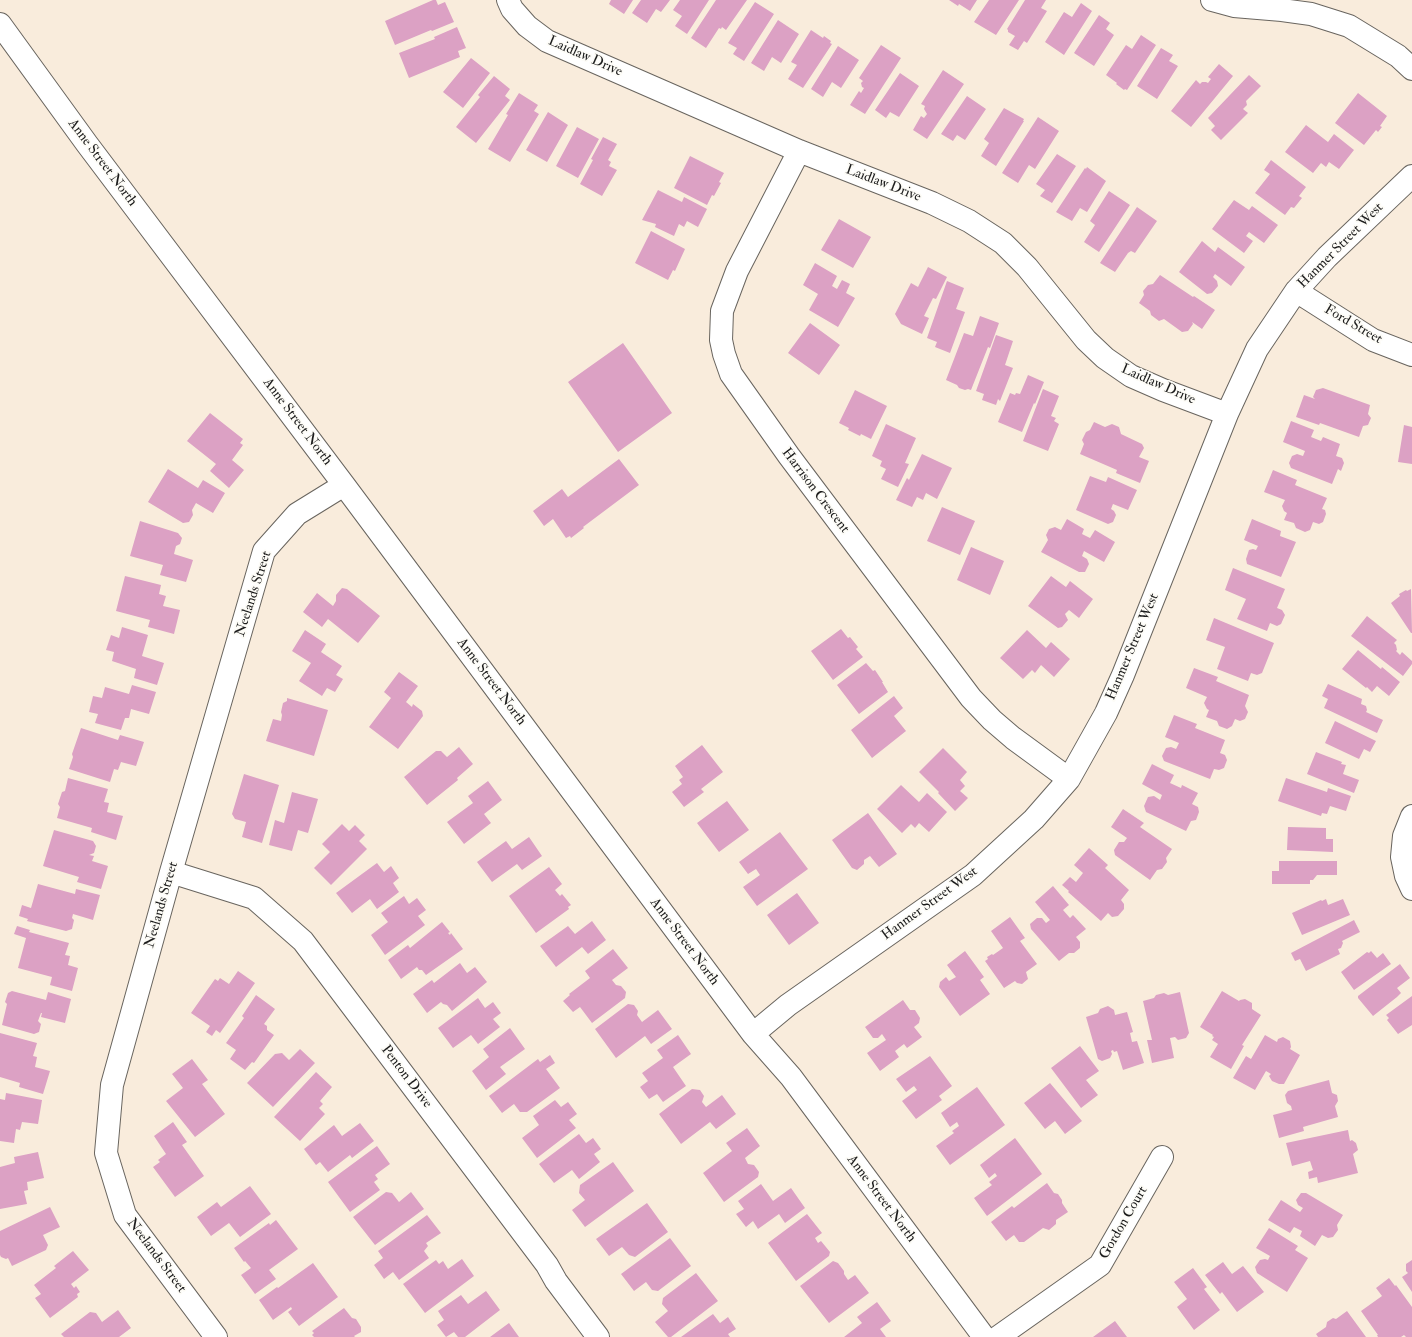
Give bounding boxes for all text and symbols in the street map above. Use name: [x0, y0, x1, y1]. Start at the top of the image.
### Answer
street label: Laidlaw Drive: [545, 33, 625, 81]
street label: Anne Street North: [64, 116, 140, 210]
street label: Laidlaw Drive: [843, 162, 923, 206]
street label: Hanmer Street West: [1295, 200, 1387, 292]
street label: Ford Street: [1321, 302, 1385, 348]
street label: Laidlaw Drive: [1118, 361, 1198, 409]
street label: Anne Street North: [259, 375, 335, 469]
street label: Harrison Crescent: [778, 445, 852, 537]
street label: Neelands Street: [232, 549, 276, 639]
street label: Hanmer Street West: [1103, 591, 1163, 703]
street label: Anne Street North: [453, 635, 529, 729]
street label: Neelands Street: [142, 860, 182, 950]
street label: Hanmer Street West: [879, 864, 981, 944]
street label: Anne Street North: [646, 895, 722, 989]
street label: Penton Drive: [377, 1042, 435, 1112]
street label: Anne Street North: [843, 1152, 919, 1246]
street label: Gordon Court: [1096, 1184, 1152, 1262]
street label: Neelands Street: [123, 1215, 189, 1297]

